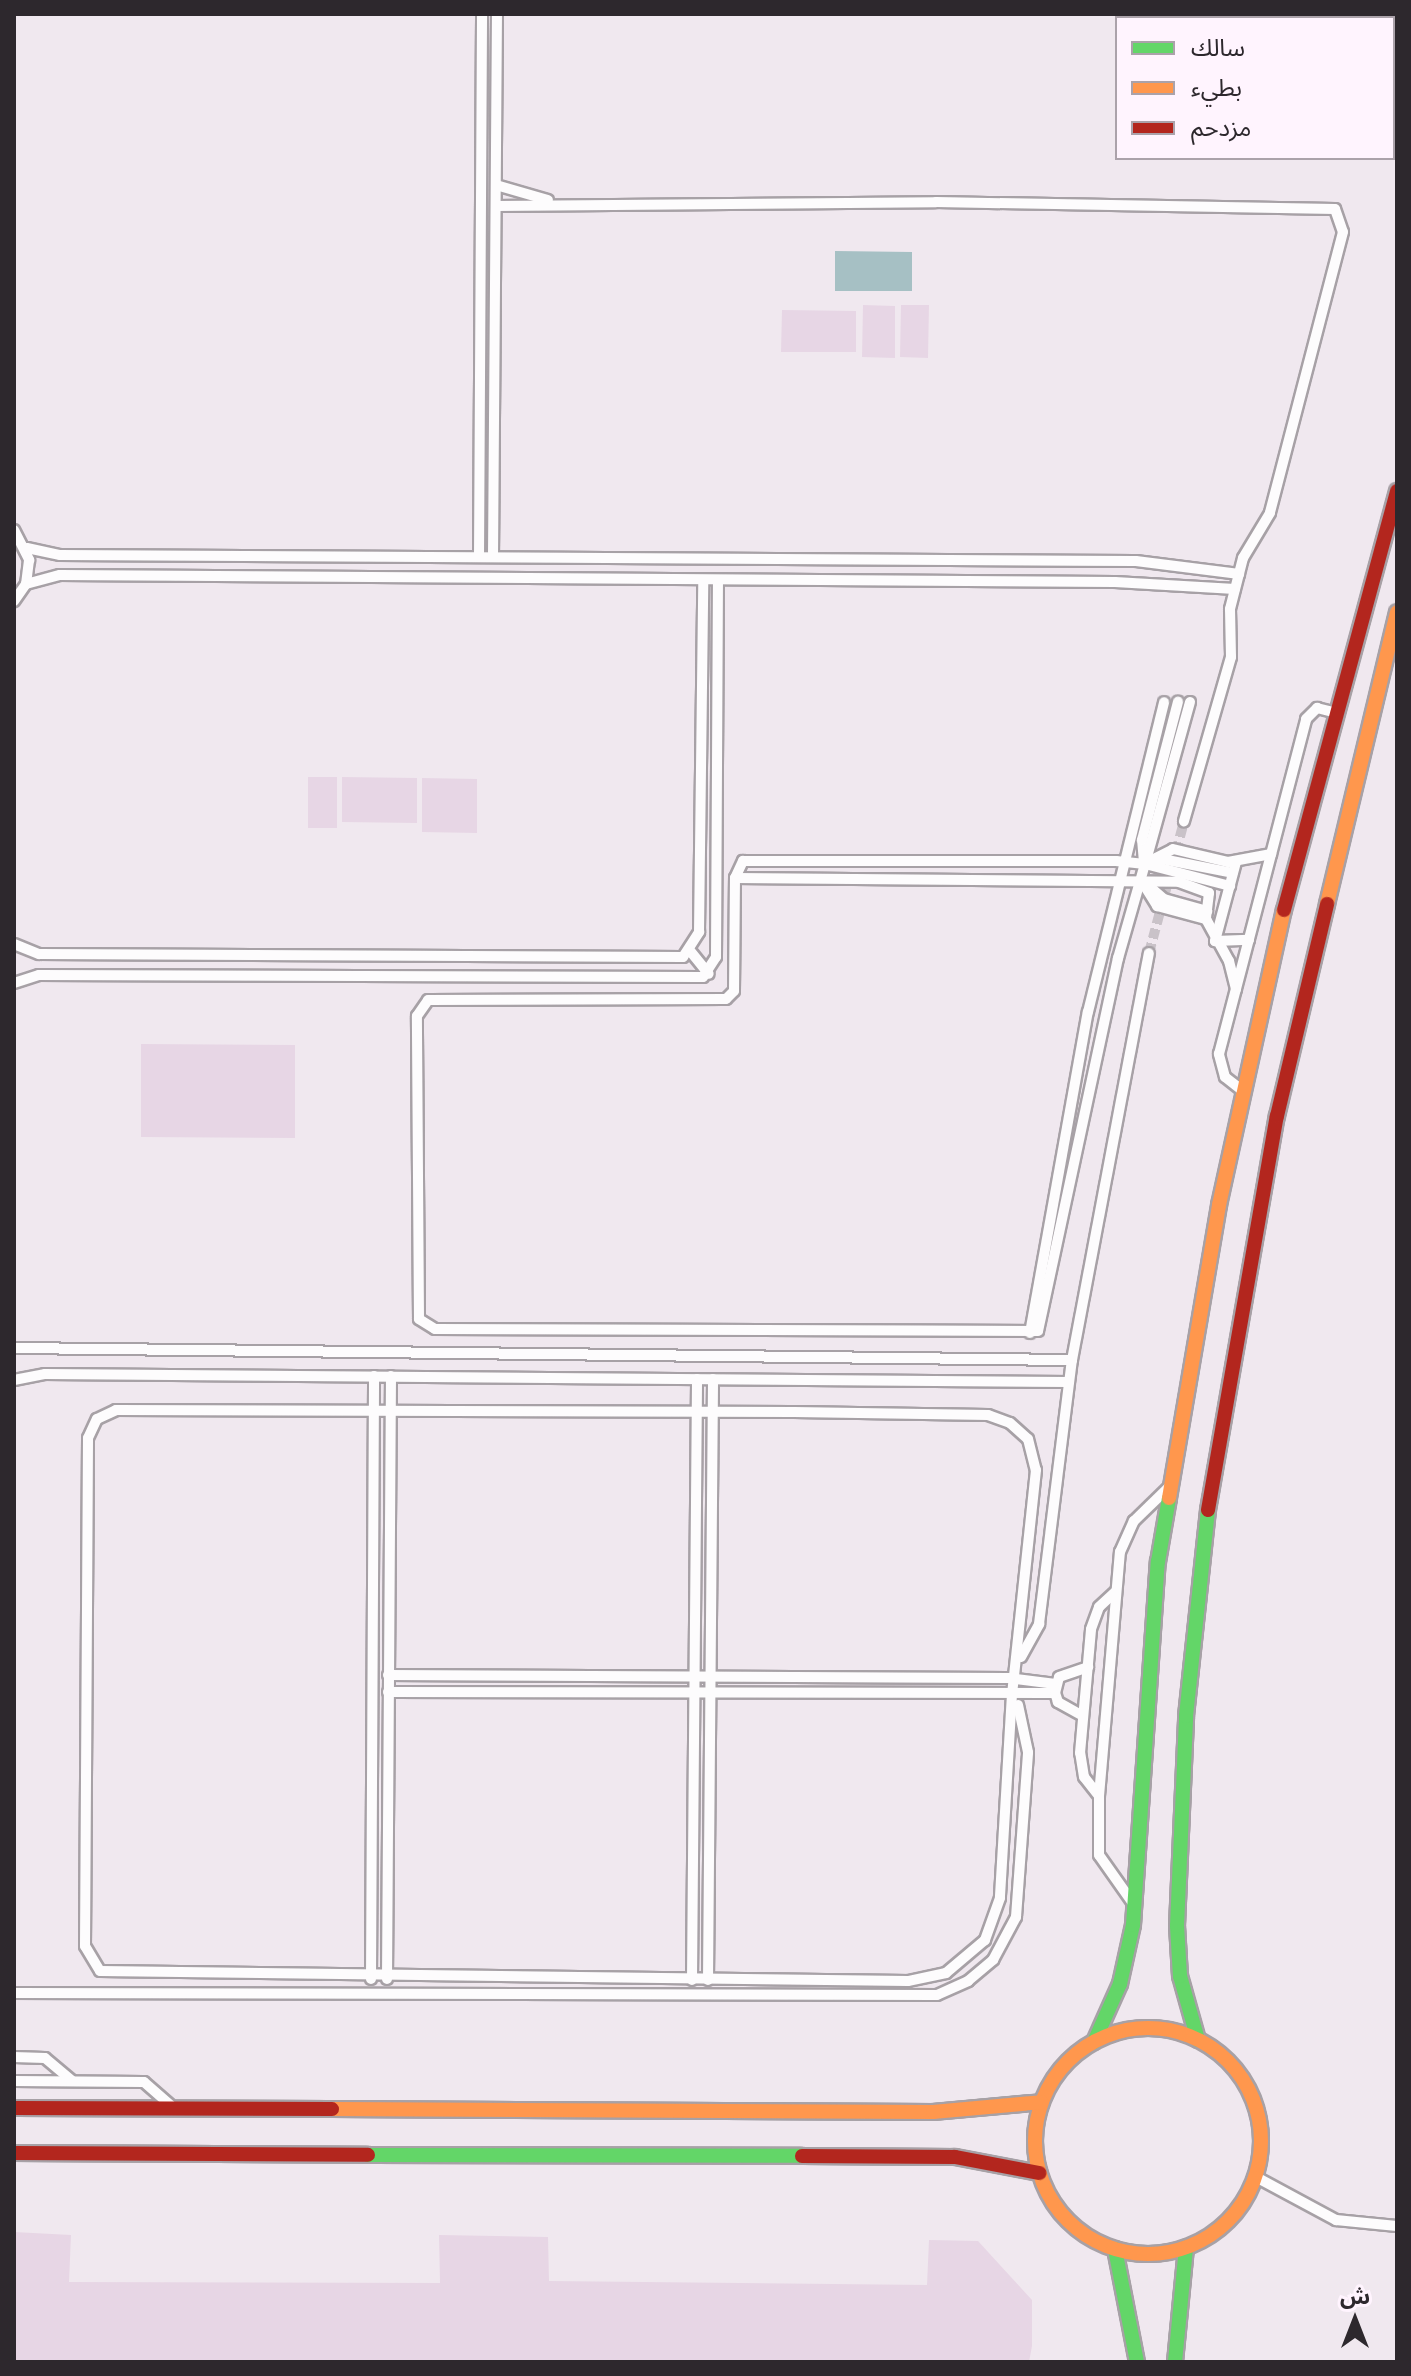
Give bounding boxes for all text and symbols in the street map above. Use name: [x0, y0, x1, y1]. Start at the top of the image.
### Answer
legend: [1115, 16, 1395, 160]
text: سالك: [1191, 33, 1245, 62]
text: بطيء: [1191, 73, 1242, 102]
text: مزدحم: [1191, 113, 1251, 142]
north arrow: [1315, 2280, 1395, 2360]
text: ش: [1340, 2283, 1370, 2309]

